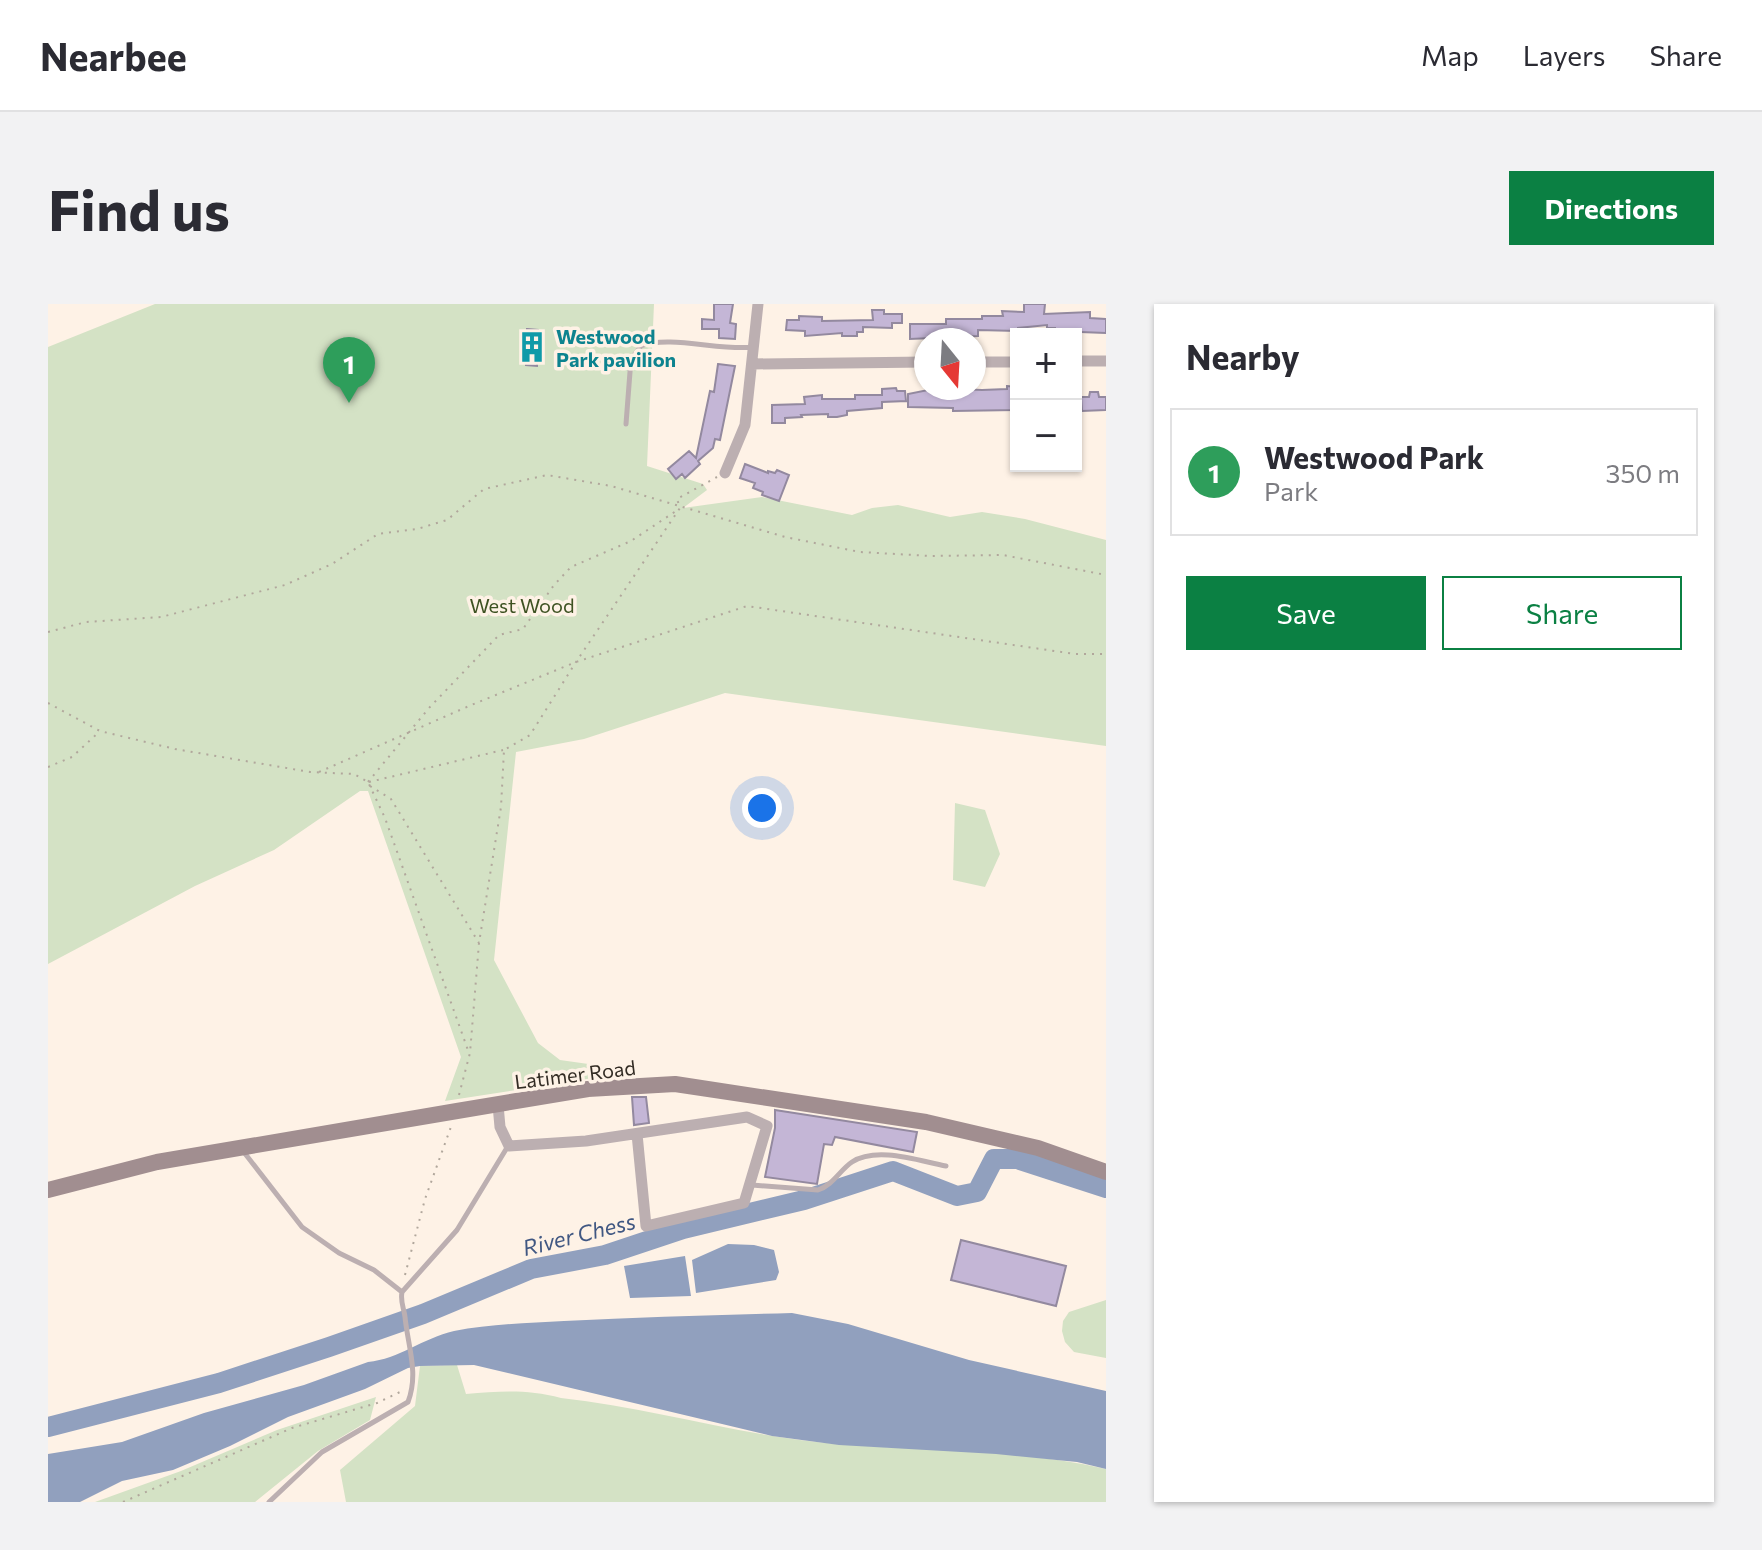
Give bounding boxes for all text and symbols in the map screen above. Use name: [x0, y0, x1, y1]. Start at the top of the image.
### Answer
text: Nearbee: [40, 32, 187, 79]
text: Map: [1421, 38, 1479, 72]
text: Layers: [1523, 38, 1605, 72]
text: Share: [1649, 38, 1722, 72]
button: Directions: [1509, 171, 1714, 245]
text: Find us: [48, 174, 230, 243]
place label: Westwood Park pavilion: [556, 324, 676, 371]
north arrow: [914, 328, 986, 400]
map controls: [1010, 328, 1082, 472]
button: +: [1010, 328, 1082, 400]
building icon: Westwood Park pavilion: [515, 330, 549, 364]
text: Nearby: [1186, 335, 1300, 377]
pin: 1: [323, 337, 375, 403]
button: −: [1010, 400, 1082, 472]
text: Westwood Park: [1264, 438, 1484, 475]
text: 1: [1208, 457, 1220, 488]
text: 350 m: [1606, 457, 1680, 488]
text: Park: [1264, 475, 1318, 506]
button: Save: [1186, 576, 1426, 650]
button: Share: [1442, 576, 1682, 650]
park label: West Wood: [469, 593, 575, 617]
your location: [742, 788, 782, 828]
street label: Latimer Road: [513, 1055, 637, 1093]
water label: River Chess: [520, 1207, 638, 1261]

